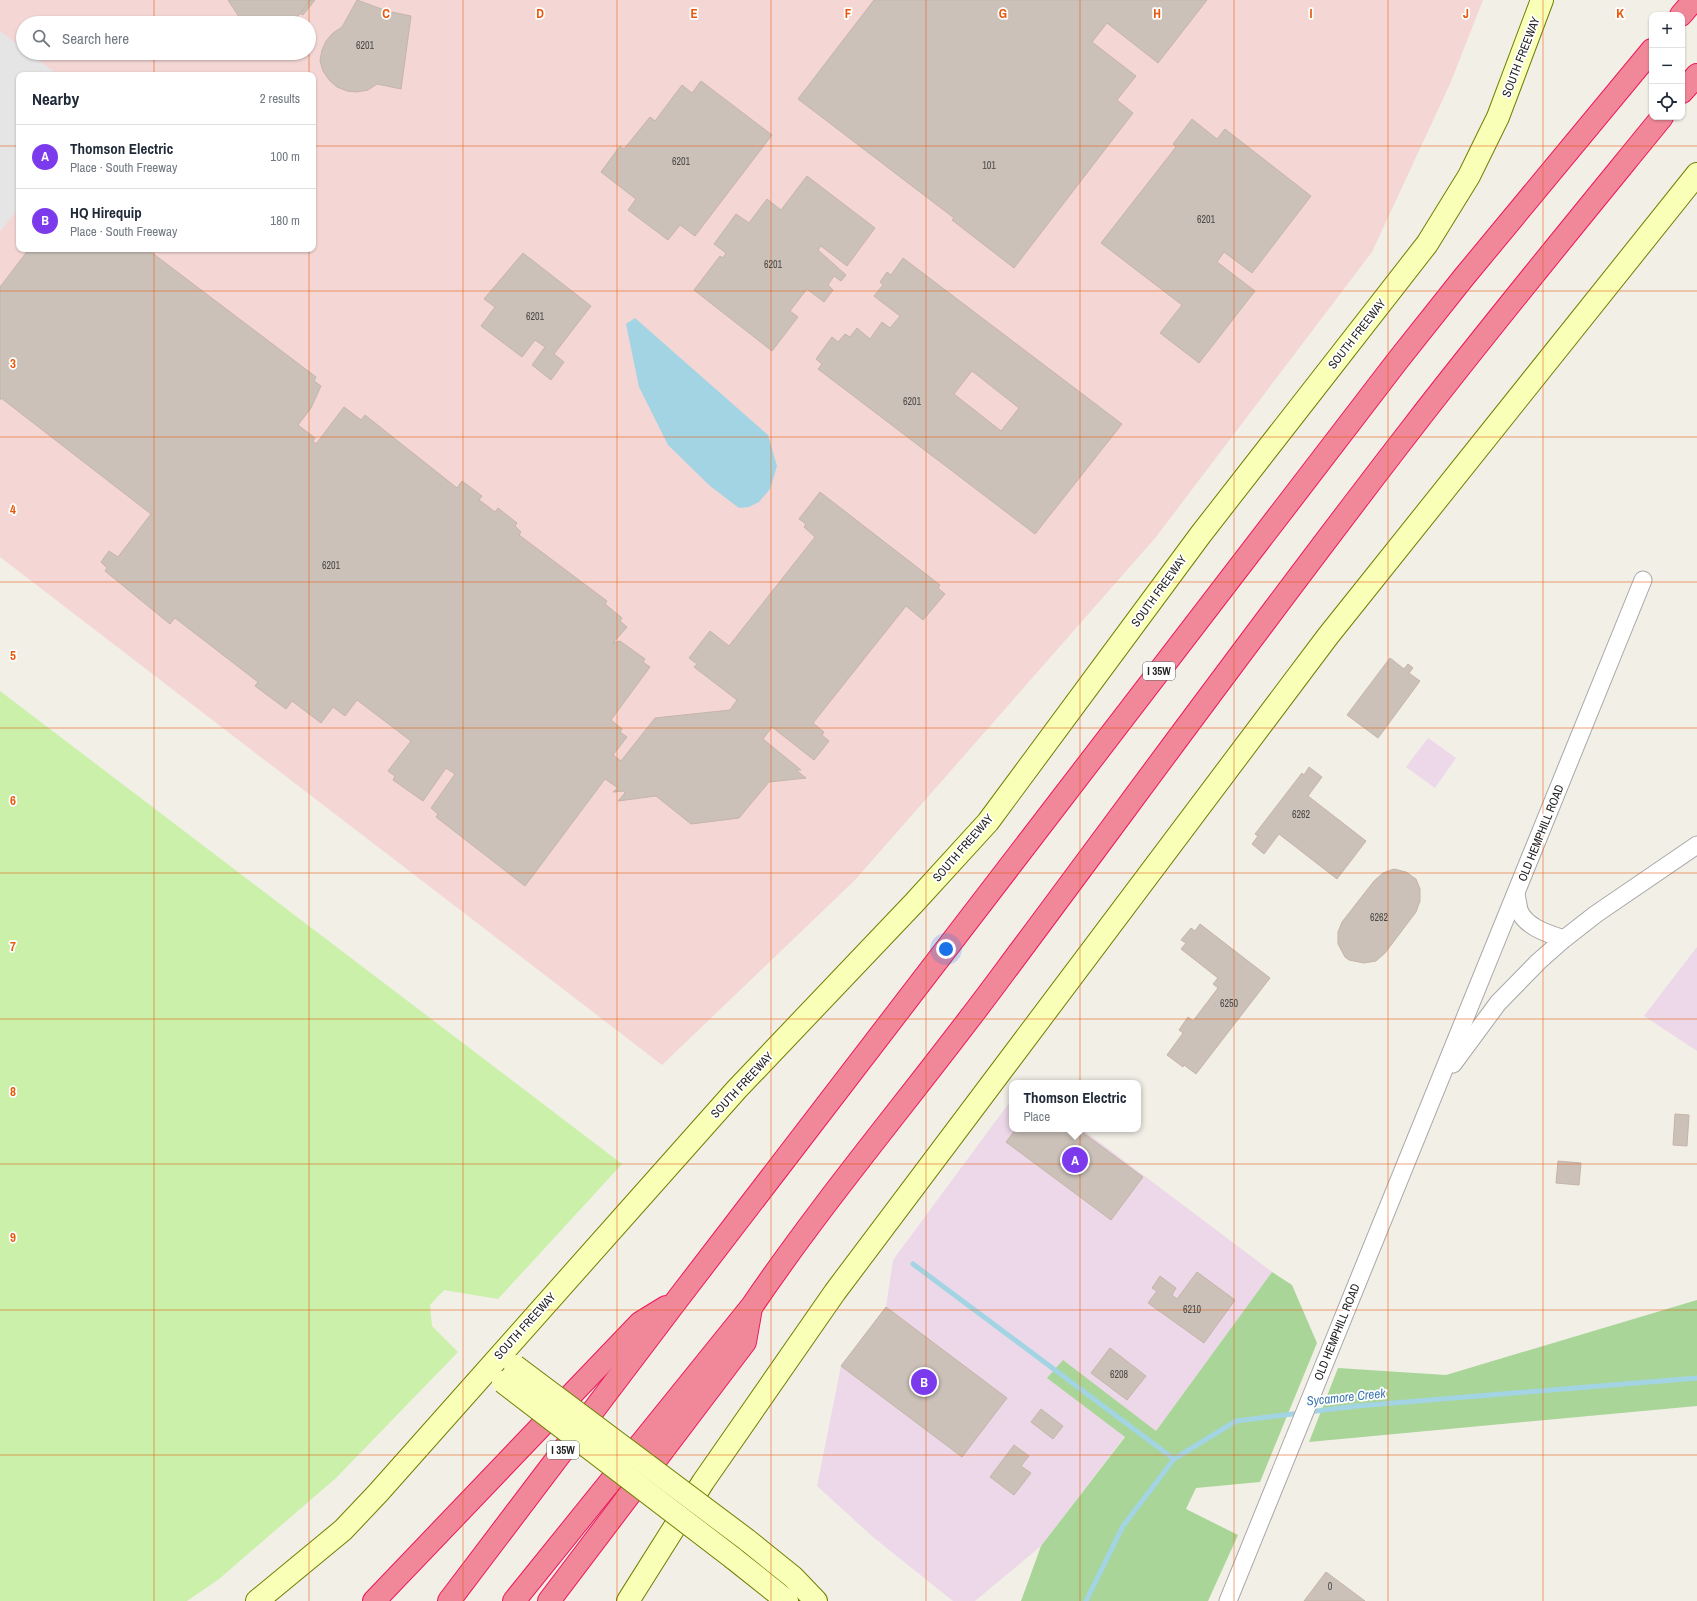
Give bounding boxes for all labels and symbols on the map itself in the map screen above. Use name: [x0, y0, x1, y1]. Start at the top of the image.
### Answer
text: C: [382, 5, 390, 22]
text: D: [536, 5, 544, 22]
text: E: [690, 5, 698, 22]
text: F: [845, 5, 852, 22]
text: G: [999, 5, 1007, 22]
text: H: [1153, 5, 1161, 22]
text: I: [1310, 5, 1313, 22]
text: J: [1463, 5, 1469, 22]
text: K: [1616, 5, 1624, 22]
street label: SOUTH FREEWAY: [1498, 14, 1544, 99]
house number: 6201: [356, 39, 375, 52]
house number: 6201: [672, 155, 691, 168]
house number: 101: [982, 159, 996, 172]
house number: 6201: [1197, 213, 1216, 226]
house number: 6201: [764, 258, 783, 271]
street label: SOUTH FREEWAY: [1325, 295, 1390, 372]
house number: 6201: [526, 310, 545, 323]
text: 3: [10, 355, 16, 372]
house number: 6201: [903, 395, 922, 408]
text: 4: [10, 501, 16, 518]
street label: SOUTH FREEWAY: [1128, 552, 1191, 630]
house number: 6201: [322, 559, 341, 572]
text: 5: [10, 647, 16, 664]
road number: I 35W: [1143, 662, 1175, 680]
street label: OLD HEMPHILL ROAD: [1514, 782, 1568, 884]
text: 6: [10, 792, 16, 809]
house number: 6262: [1292, 808, 1311, 821]
street label: SOUTH FREEWAY: [929, 810, 997, 885]
house number: 6262: [1370, 911, 1389, 924]
text: 7: [10, 938, 16, 955]
your location: [936, 939, 956, 959]
house number: 6250: [1220, 997, 1239, 1010]
street label: SOUTH FREEWAY: [707, 1048, 777, 1121]
text: 8: [10, 1083, 16, 1100]
pin: A: [1062, 1145, 1088, 1175]
text: 9: [10, 1229, 16, 1246]
street label: OLD HEMPHILL ROAD: [1310, 1281, 1364, 1383]
street label: SOUTH FREEWAY: [491, 1289, 560, 1363]
house number: 6210: [1183, 1303, 1202, 1316]
pin: B: [911, 1367, 937, 1397]
house number: 6208: [1110, 1368, 1129, 1381]
water label: Sycamore Creek: [1306, 1384, 1387, 1410]
road number: I 35W: [547, 1441, 579, 1459]
house number: 0: [1328, 1580, 1333, 1593]

